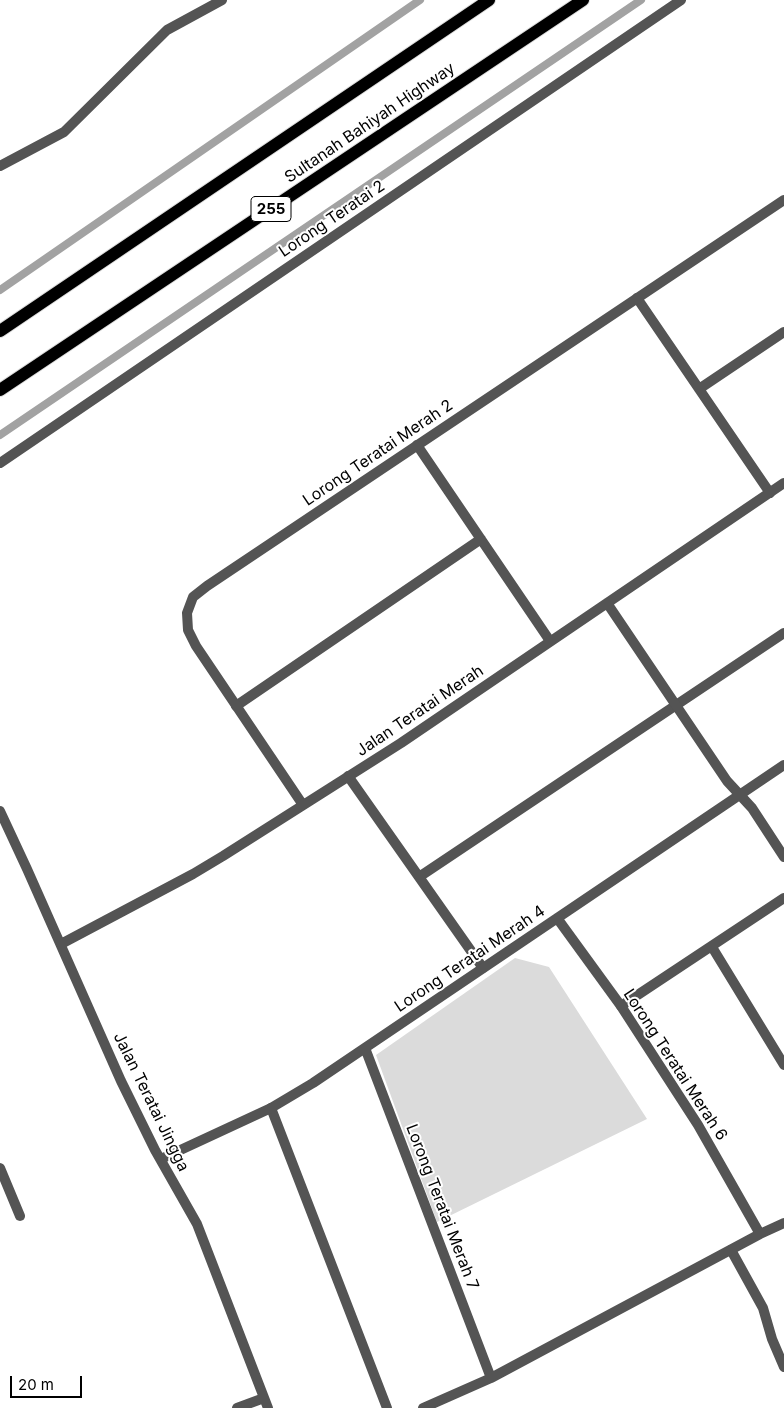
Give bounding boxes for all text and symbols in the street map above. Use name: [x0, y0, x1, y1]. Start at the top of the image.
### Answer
street label: Sultanah Bahiyah Highway: [281, 59, 459, 187]
street label: Lorong Teratai 2: [275, 176, 389, 262]
road number: 255: [251, 196, 291, 222]
street label: Lorong Teratai Merah 2: [300, 396, 456, 510]
street label: Jalan Teratai Merah: [353, 661, 487, 761]
street label: Lorong Teratai Merah 4: [391, 902, 549, 1016]
street label: Lorong Teratai Merah 6: [619, 986, 731, 1144]
street label: Jalan Teratai Jingga: [109, 1029, 193, 1175]
street label: Lorong Teratai Merah 7: [402, 1122, 482, 1292]
scale bar: [12, 1366, 85, 1398]
text: 20 m: [18, 1375, 54, 1394]

